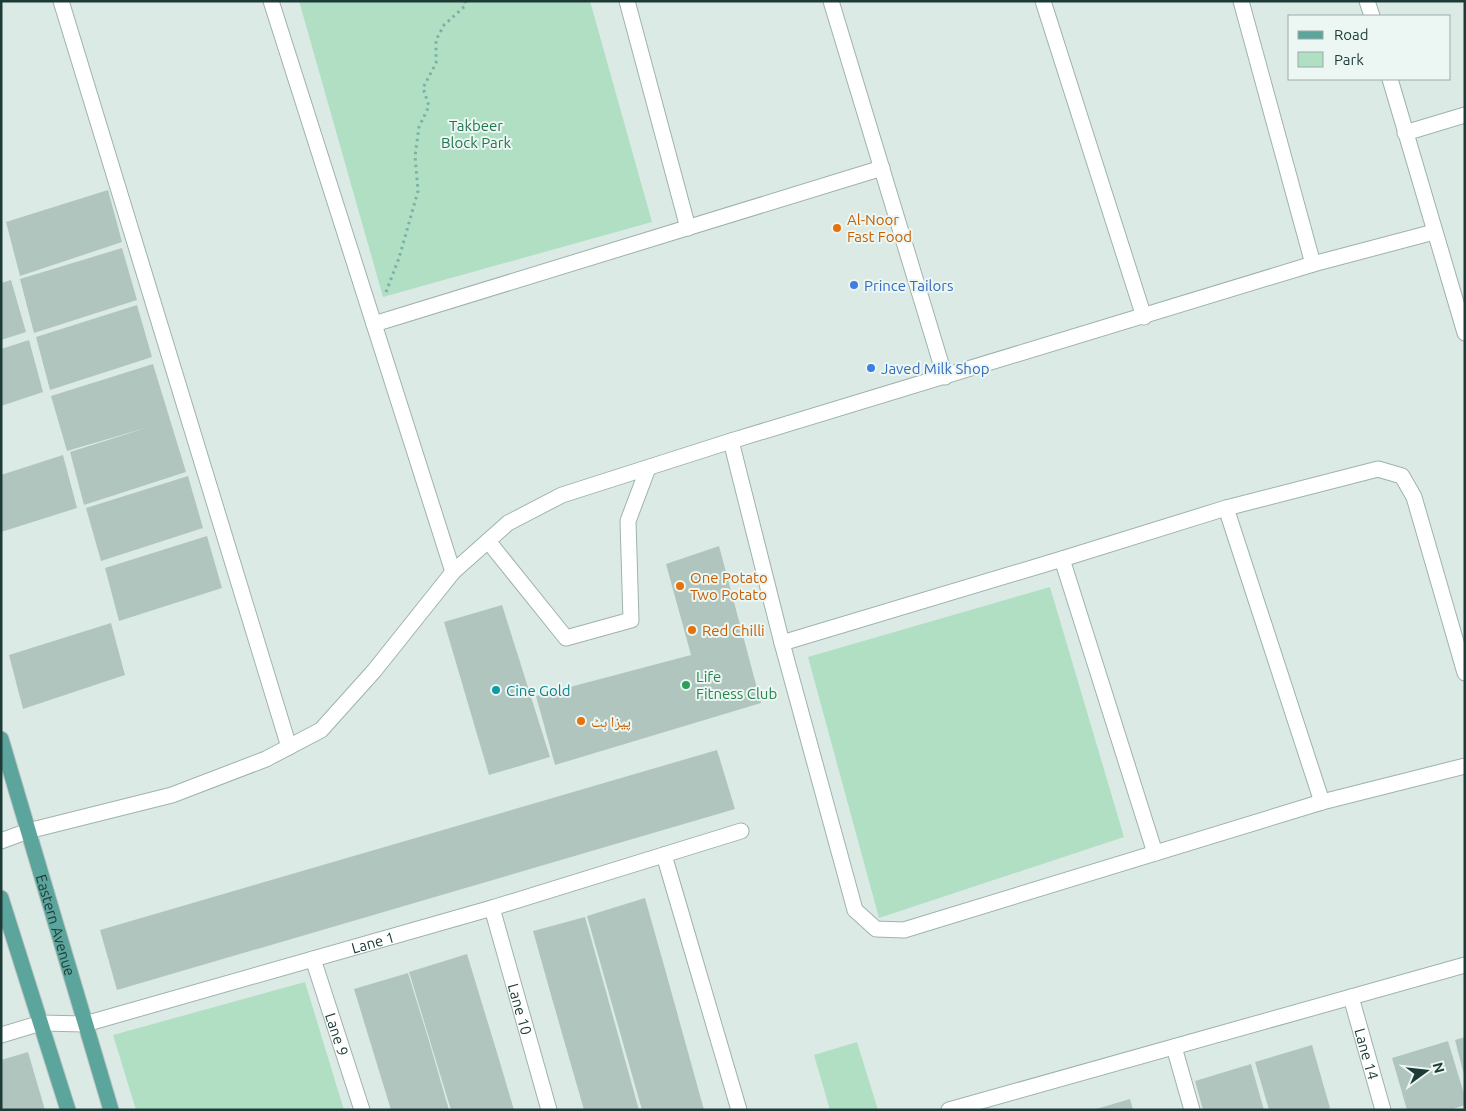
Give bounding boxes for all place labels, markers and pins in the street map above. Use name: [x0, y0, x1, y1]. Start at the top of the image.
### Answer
place label: Al-Noor Fast Food: [847, 211, 912, 245]
marker: Al-Noor Fast Food: [831, 222, 843, 234]
place label: Prince Tailors: [864, 277, 954, 294]
marker: Prince Tailors: [848, 279, 860, 291]
place label: Javed Milk Shop: [881, 360, 989, 377]
marker: Javed Milk Shop: [865, 362, 877, 374]
place label: One Potato Two Potato: [690, 569, 768, 603]
marker: One Potato Two Potato: [674, 580, 686, 592]
place label: Red Chilli: [702, 622, 765, 639]
marker: Red Chilli: [686, 624, 698, 636]
place label: Life Fitness Club: [696, 668, 777, 702]
marker: Life Fitness Club: [680, 679, 692, 691]
place label: Cine Gold: [506, 682, 571, 699]
marker: Cine Gold: [490, 684, 502, 696]
place label: پیزا ہٹ: [591, 713, 631, 731]
marker: پیزا ہٹ: [575, 715, 587, 727]

